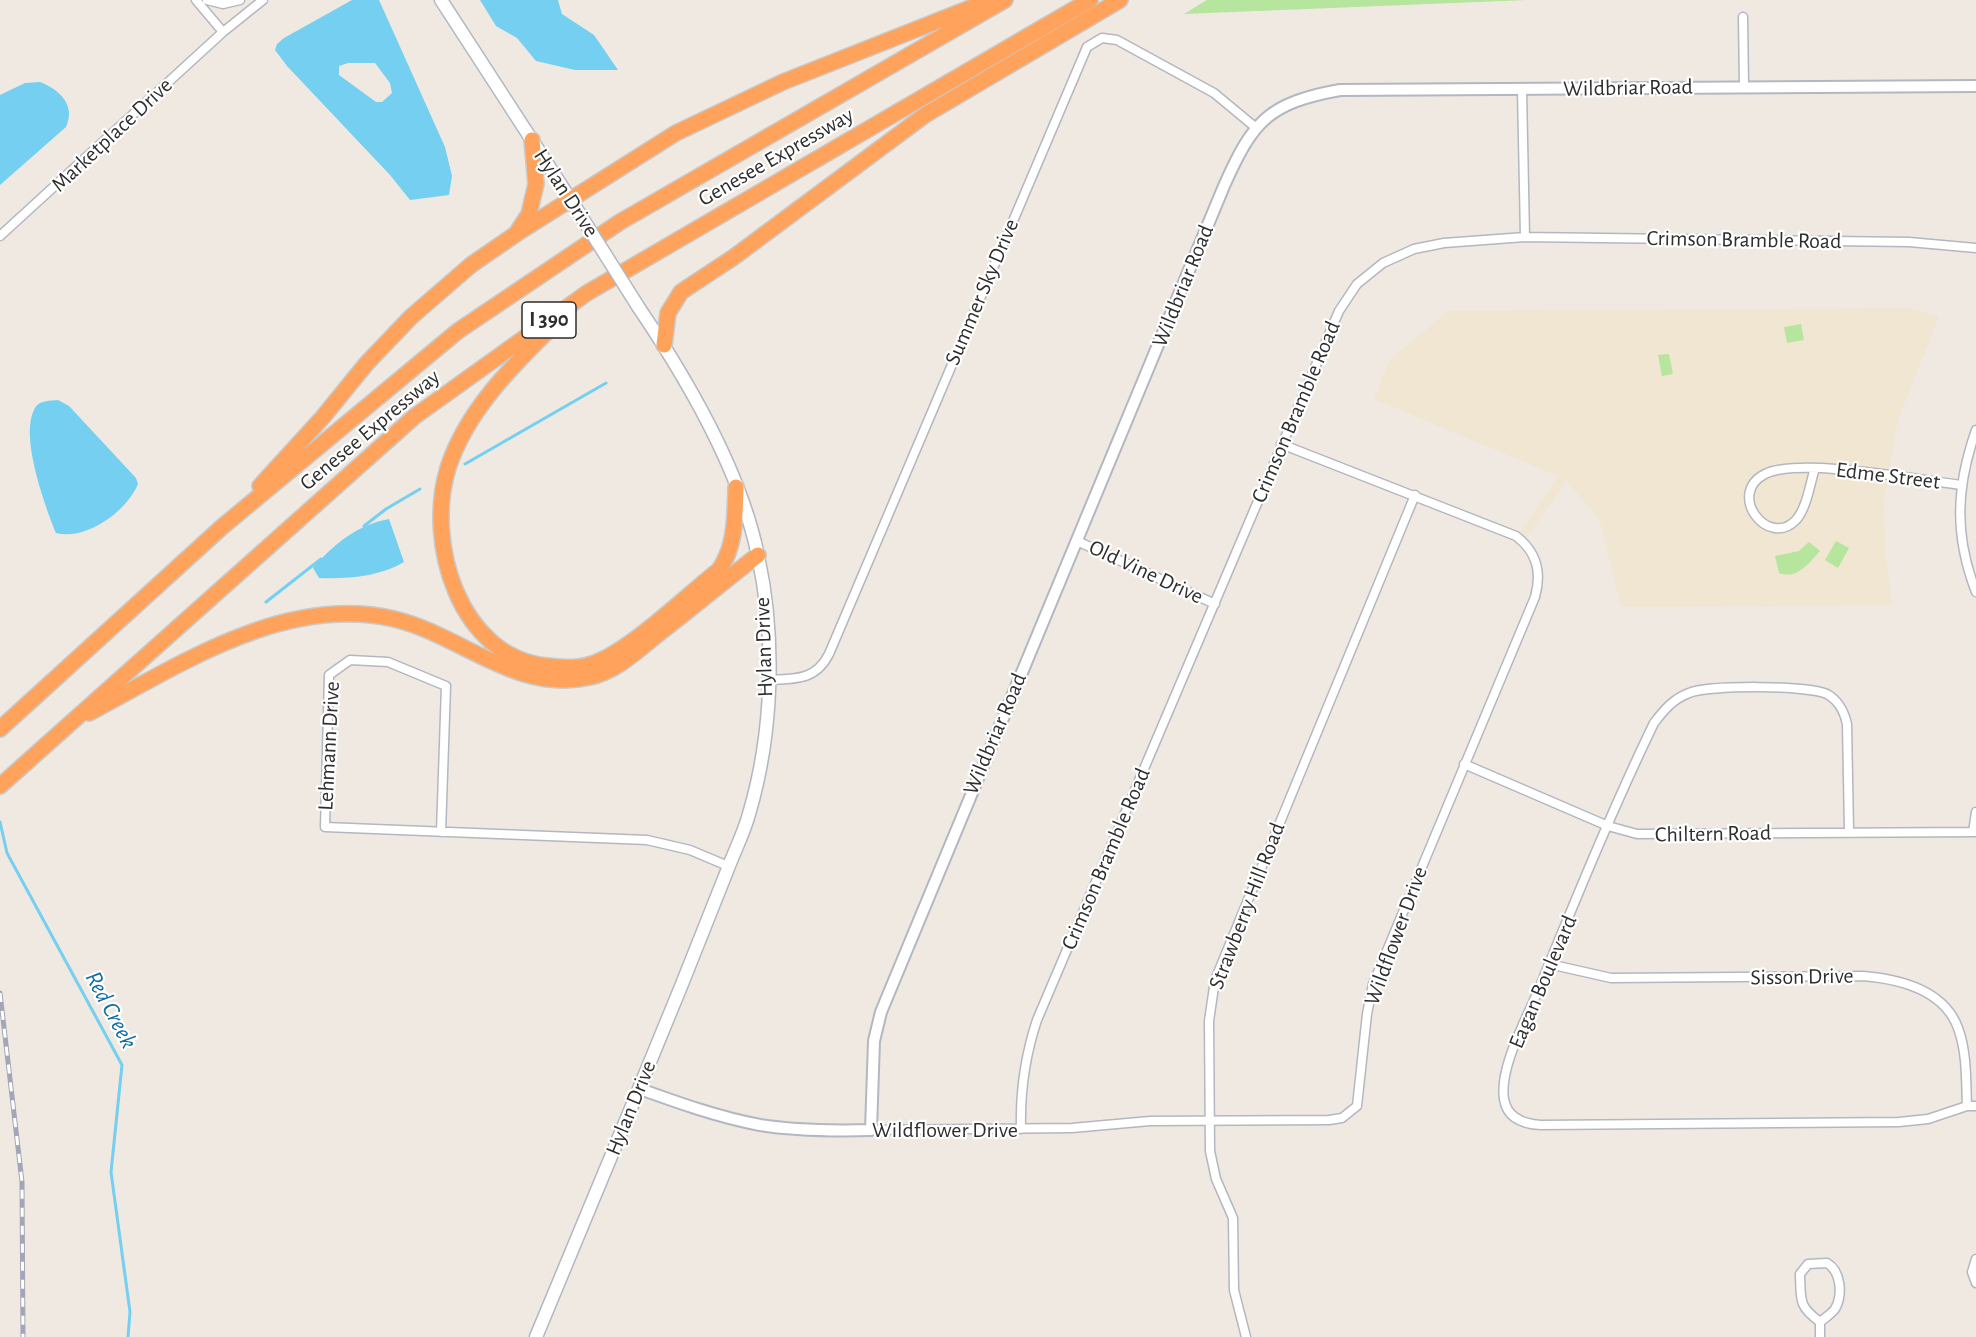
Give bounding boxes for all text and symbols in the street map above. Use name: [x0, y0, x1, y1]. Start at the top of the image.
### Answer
street label: Marketplace Drive: [46, 72, 178, 198]
street label: Wildbriar Road: [1563, 74, 1693, 102]
street label: Genesee Expressway: [694, 102, 858, 212]
street label: Hylan Drive: [528, 144, 604, 242]
street label: Summer Sky Drive: [939, 215, 1025, 369]
street label: Wildbriar Road: [1146, 221, 1220, 351]
street label: Crimson Bramble Road: [1646, 225, 1842, 255]
road number: I 390: [522, 302, 576, 338]
street label: Crimson Bramble Road: [1246, 317, 1346, 507]
street label: Genesee Expressway: [295, 364, 445, 496]
street label: Edme Street: [1834, 457, 1942, 495]
street label: Old Vine Drive: [1085, 534, 1207, 610]
street label: Hylan Drive: [749, 597, 779, 697]
street label: Wildbriar Road: [957, 669, 1033, 799]
street label: Lehmann Drive: [312, 681, 346, 811]
street label: Crimson Bramble Road: [1056, 764, 1156, 954]
street label: Strawberry Hill Road: [1203, 819, 1291, 993]
street label: Chiltern Road: [1655, 820, 1771, 848]
street label: Wildflower Drive: [1359, 863, 1433, 1009]
street label: Eagan Boulevard: [1503, 911, 1583, 1053]
street label: Sisson Drive: [1750, 963, 1854, 991]
water label: Red Creek: [79, 966, 143, 1054]
street label: Hylan Drive: [600, 1057, 662, 1159]
street label: Wildflower Drive: [872, 1117, 1018, 1143]

